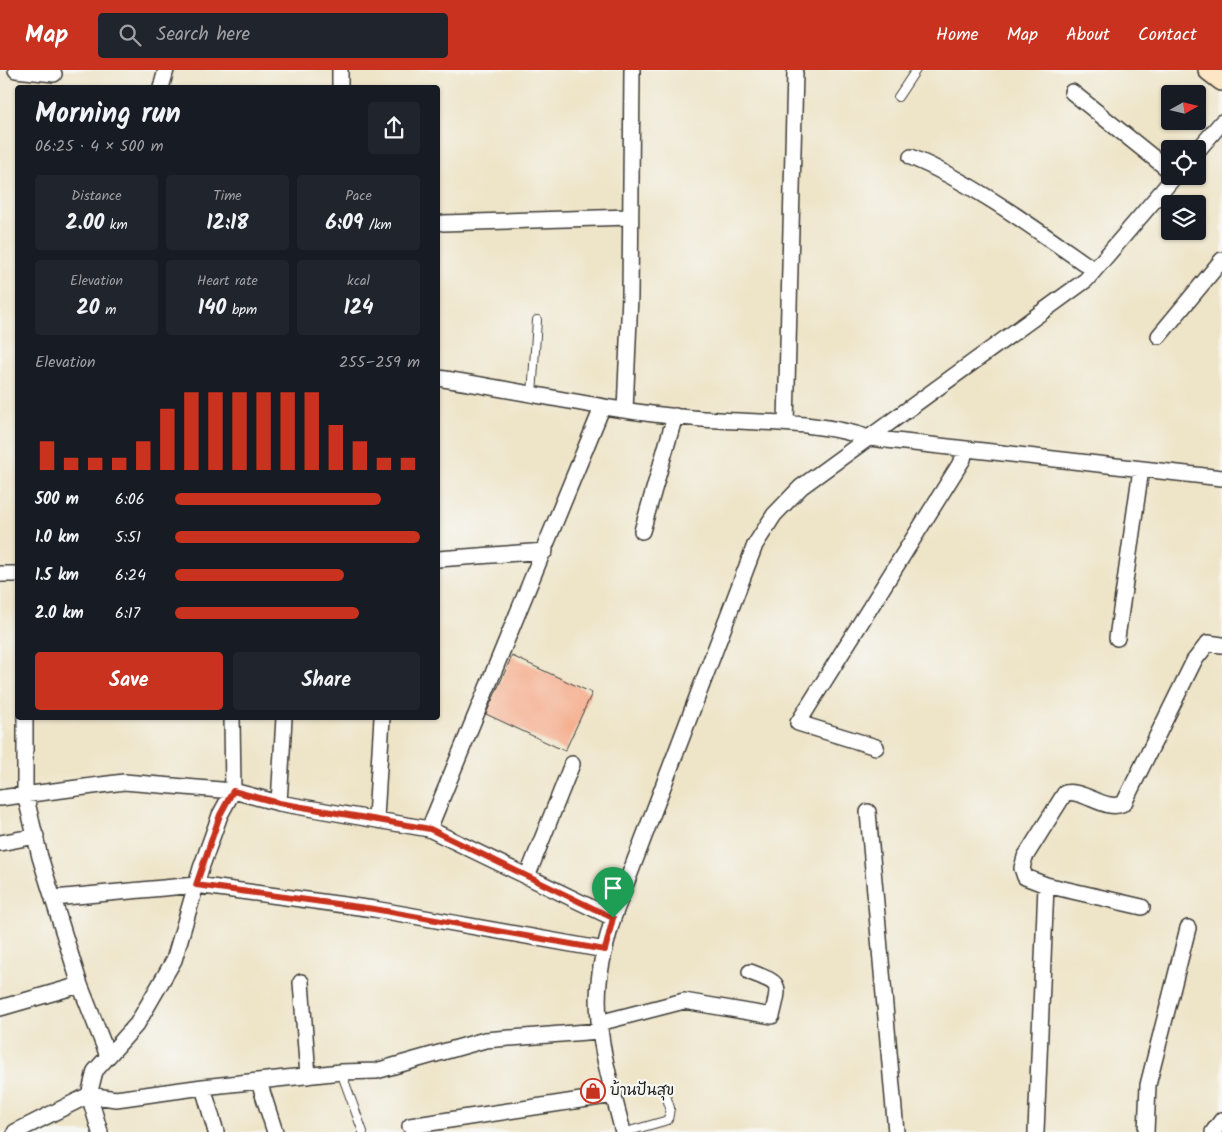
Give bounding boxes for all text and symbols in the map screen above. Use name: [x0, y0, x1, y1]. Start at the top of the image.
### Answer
search box: [98, 13, 448, 58]
text: Map: [25, 16, 68, 55]
text: Search here: [156, 20, 250, 50]
icon: search: [116, 21, 144, 49]
text: Home: [936, 21, 979, 50]
text: Map: [1007, 21, 1038, 50]
text: About: [1066, 21, 1110, 50]
text: Contact: [1138, 21, 1197, 50]
north arrow: [1161, 85, 1206, 130]
map controls: [1161, 85, 1206, 240]
text: Morning run: [35, 92, 181, 137]
button: share: [368, 102, 420, 154]
text: 06:25 · 4 × 500 m: [35, 134, 164, 159]
button: locate: [1161, 140, 1206, 185]
text: Distance: [71, 185, 122, 207]
text: Time: [213, 185, 242, 207]
text: Pace: [345, 185, 372, 207]
button: layers: [1161, 195, 1206, 240]
text: 2.00: [65, 207, 104, 240]
text: 12:18: [206, 207, 249, 240]
text: 6:09: [325, 207, 363, 240]
text: km: [104, 214, 128, 236]
text: /km: [363, 214, 392, 236]
text: Elevation: [70, 270, 123, 292]
text: Heart rate: [197, 270, 258, 292]
text: kcal: [347, 270, 370, 292]
text: 20: [77, 292, 100, 325]
text: 140: [198, 292, 226, 325]
text: 124: [343, 292, 374, 325]
text: m: [100, 299, 116, 321]
text: bpm: [226, 299, 257, 321]
text: Elevation: [35, 350, 96, 375]
text: 255–259 m: [339, 350, 420, 375]
text: 500 m: [35, 487, 79, 512]
text: 6:06: [115, 487, 145, 512]
text: 1.0 km: [35, 525, 79, 550]
text: 5:51: [115, 525, 141, 550]
text: 1.5 km: [35, 563, 79, 588]
text: 6:24: [115, 563, 146, 588]
text: 2.0 km: [35, 601, 83, 626]
text: 6:17: [115, 601, 140, 626]
button: Save: [35, 652, 223, 710]
button: Share: [233, 652, 420, 710]
pin: [592, 867, 634, 918]
icon: arrive: [599, 874, 627, 902]
shop icon: บ้านปันสุข: [580, 1078, 606, 1104]
place label: บ้านปันสุข: [610, 1079, 674, 1103]

